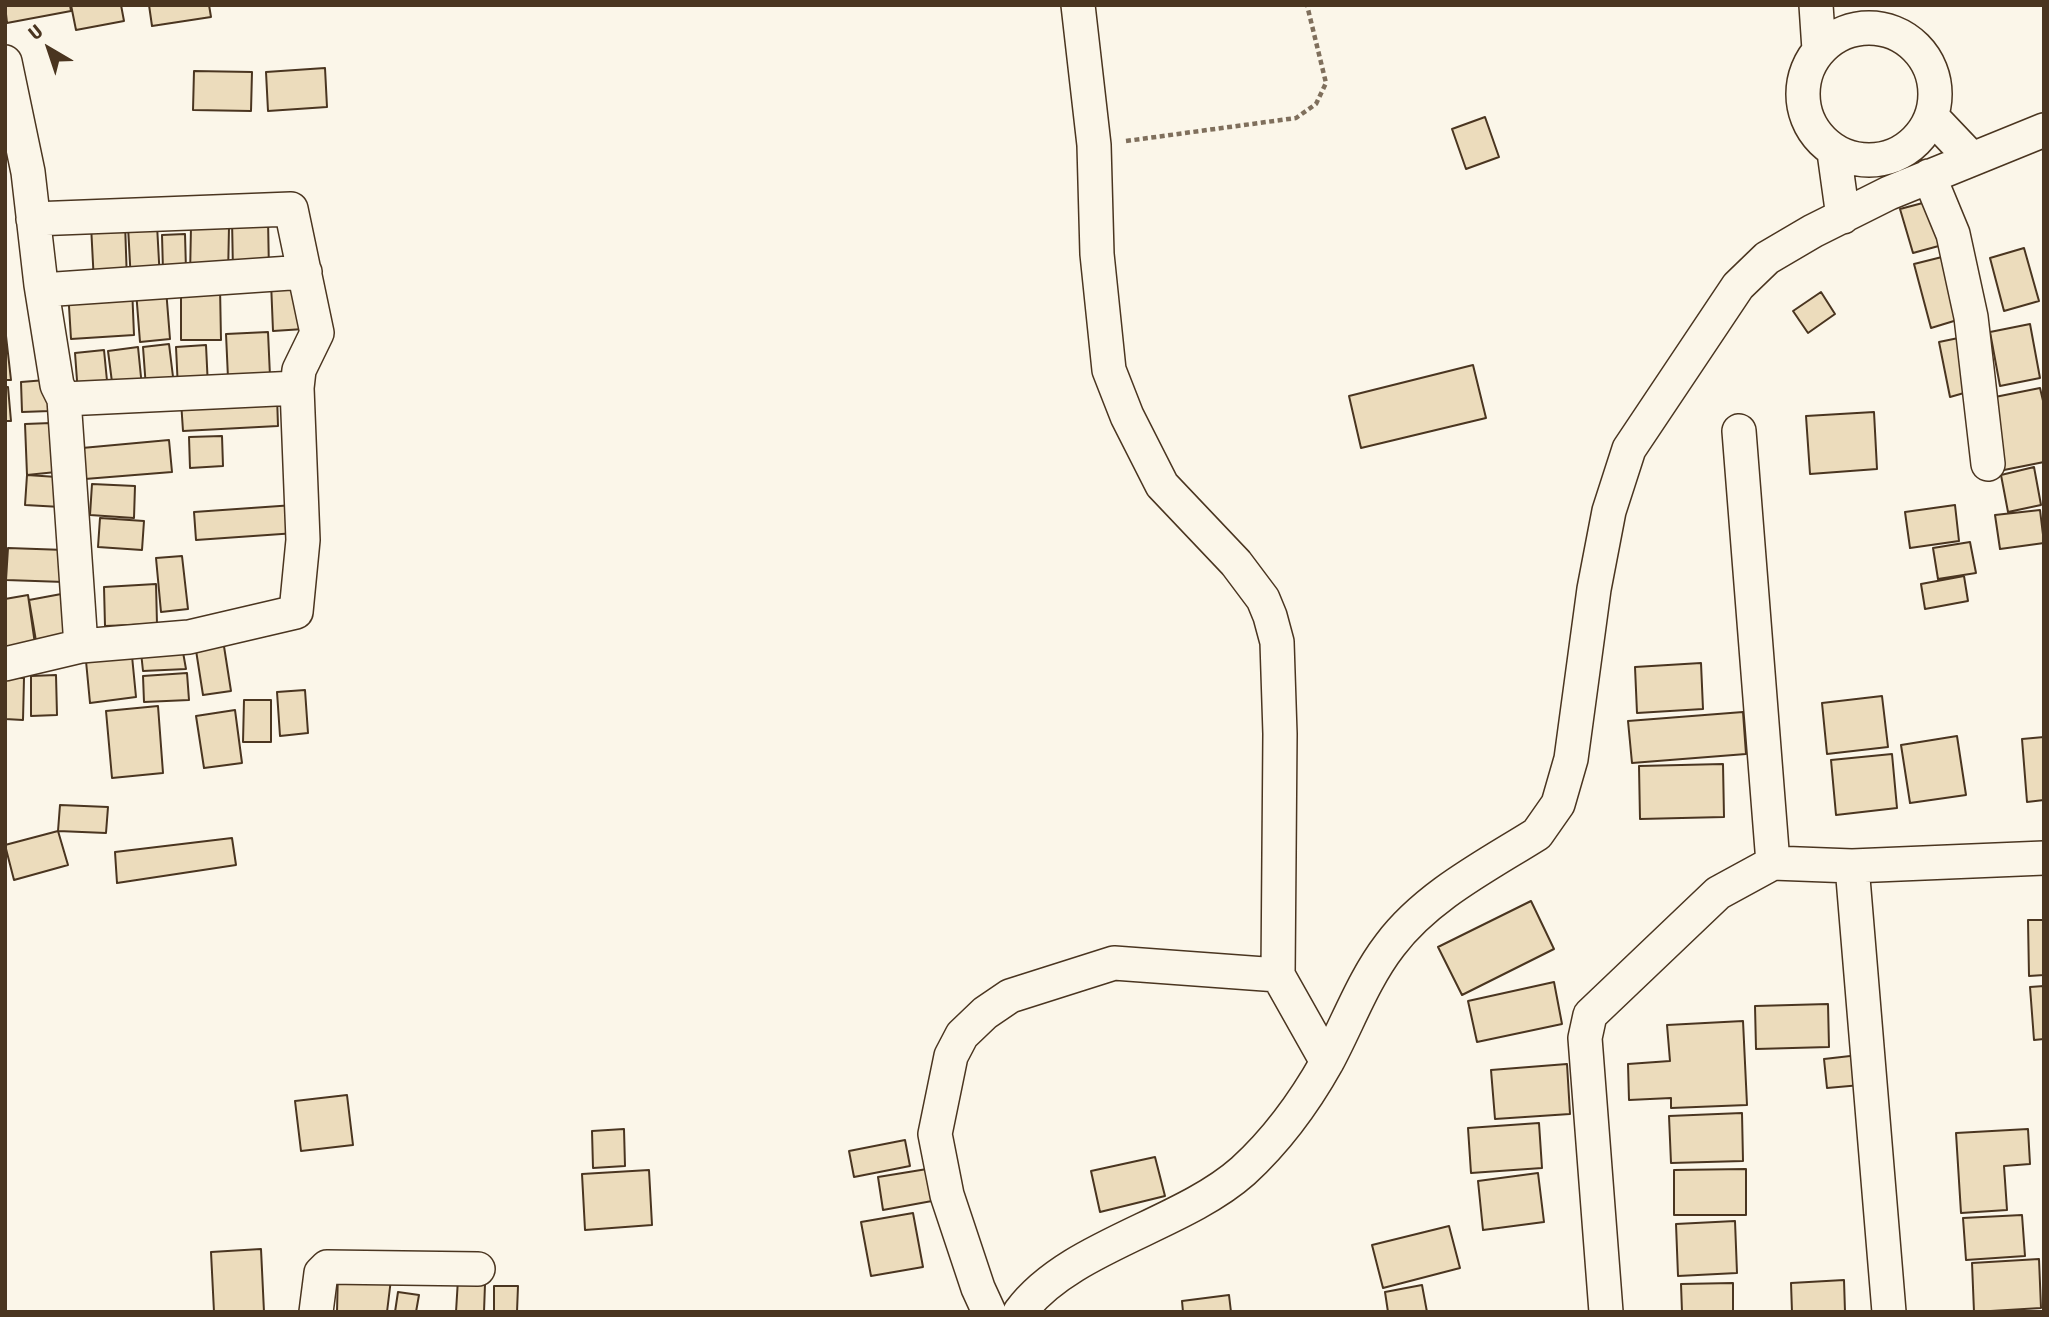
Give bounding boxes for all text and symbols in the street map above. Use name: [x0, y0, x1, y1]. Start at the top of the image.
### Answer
north arrow: [14, 14, 84, 84]
text: U: [24, 20, 47, 45]

